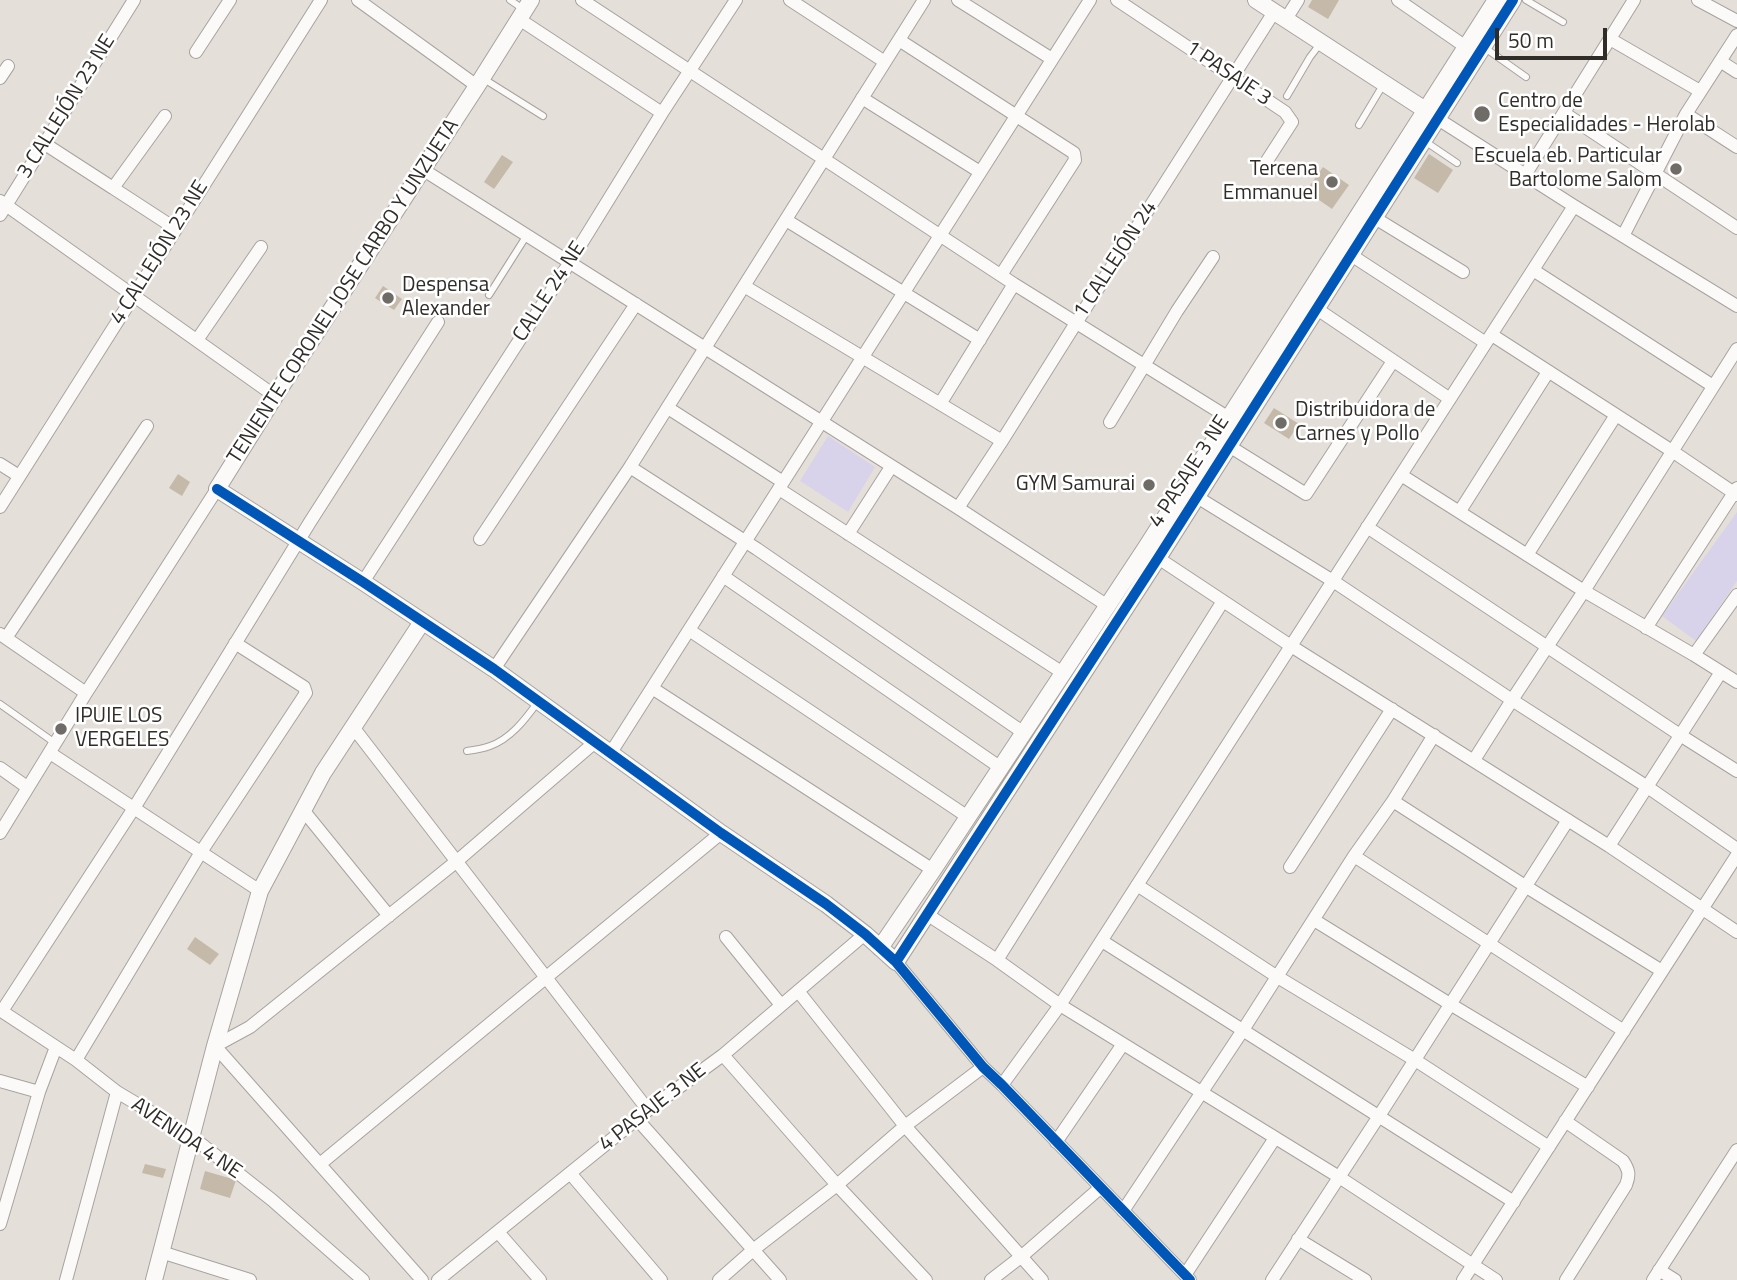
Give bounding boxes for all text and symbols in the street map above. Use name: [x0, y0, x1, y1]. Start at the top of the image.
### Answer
scale bar: [1499, 14, 1611, 58]
text: 50 m: [1508, 24, 1554, 56]
street label: 3 CALLEJÓN 23 NE: [13, 30, 121, 184]
street label: 1 PASAJE 3: [1180, 36, 1276, 112]
place label: Centro de Especialidades - Herolab: [1498, 89, 1716, 139]
marker: Centro de Especialidades - Herolab: [1472, 104, 1492, 124]
street label: TENIENTE CORONEL JOSE CARBO Y UNZUETA: [223, 115, 465, 469]
place label: Escuela eb. Particular Bartolome Salom: [1474, 144, 1662, 194]
place label: Tercena Emmanuel: [1223, 157, 1318, 207]
marker: Escuela eb. Particular Bartolome Salom: [1668, 161, 1684, 177]
marker: Tercena Emmanuel: [1324, 174, 1340, 190]
street label: 4 CALLEJÓN 23 NE: [106, 176, 214, 330]
street label: 1 CALLEJÓN 24: [1069, 197, 1163, 323]
street label: CALLE 24 NE: [508, 237, 592, 347]
place label: Despensa Alexander: [402, 273, 490, 323]
marker: Despensa Alexander: [380, 290, 396, 306]
place label: Distribuidora de Carnes y Pollo: [1295, 398, 1435, 448]
street label: 4 PASAJE 3 NE: [1144, 411, 1236, 533]
marker: Distribuidora de Carnes y Pollo: [1273, 415, 1289, 431]
place label: GYM Samurai: [1016, 472, 1135, 498]
marker: GYM Samurai: [1141, 477, 1157, 493]
place label: IPUIE LOS VERGELES: [75, 704, 169, 754]
marker: IPUIE LOS VERGELES: [53, 721, 69, 737]
street label: 4 PASAJE 3 NE: [595, 1058, 711, 1158]
street label: AVENIDA 4 NE: [126, 1093, 246, 1185]

